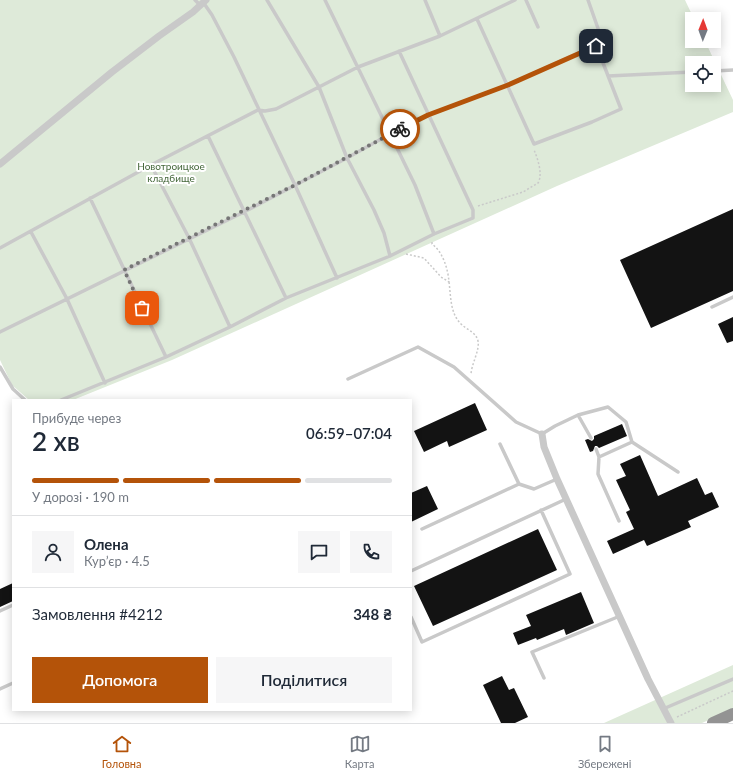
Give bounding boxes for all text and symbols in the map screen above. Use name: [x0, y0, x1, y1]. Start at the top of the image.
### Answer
north arrow: [685, 12, 721, 48]
map controls: [685, 12, 721, 92]
pin: [579, 29, 613, 63]
icon: home: [585, 35, 607, 57]
button: locate: [685, 56, 721, 92]
courier: [380, 109, 420, 149]
icon: bike: [389, 118, 411, 140]
park label: Новотроицкое кладбище: [137, 160, 205, 184]
pin: [125, 291, 159, 325]
icon: bag: [131, 297, 153, 319]
text: Прибуде через: [32, 410, 121, 426]
text: 06:59–07:04: [306, 424, 392, 442]
text: 2 хв: [32, 425, 80, 457]
text: У дорозі · 190 m: [32, 489, 129, 505]
button: person: [32, 531, 74, 573]
button: chat: [298, 531, 340, 573]
button: phone: [350, 531, 392, 573]
text: Олена: [84, 535, 129, 553]
text: Кур’єр · 4.5: [84, 553, 150, 569]
text: Замовлення #4212: [32, 605, 163, 623]
text: 348 ₴: [353, 605, 392, 623]
button: Допомога: [32, 657, 208, 703]
button: Поділитися: [216, 657, 392, 703]
tab: Головна: [102, 733, 142, 770]
tab: Карта: [345, 733, 375, 770]
tab: Збережені: [578, 733, 631, 770]

